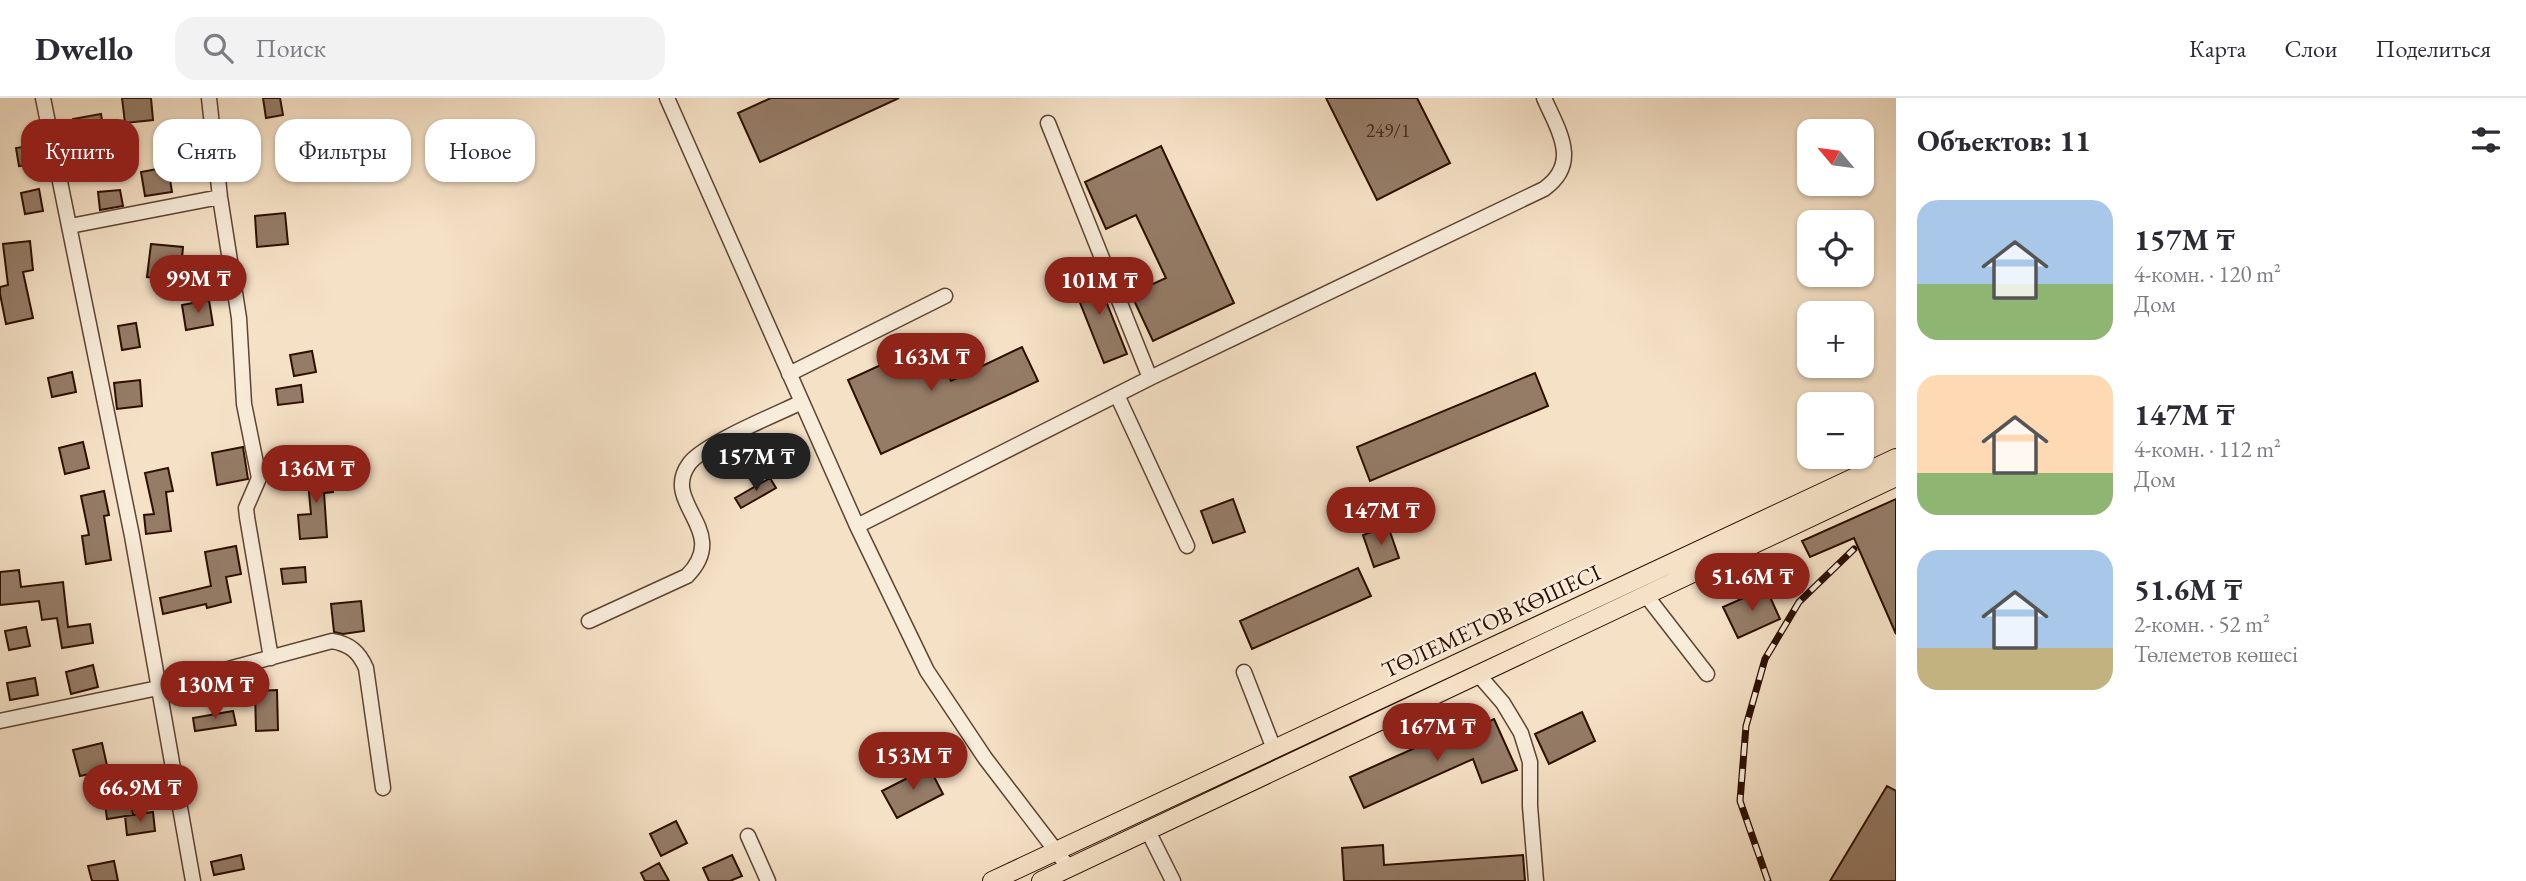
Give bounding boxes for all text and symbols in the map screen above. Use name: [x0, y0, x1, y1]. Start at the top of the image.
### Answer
search box: [175, 17, 665, 80]
text: Dwello: [35, 27, 133, 70]
icon: search: [199, 29, 237, 67]
text: Поиск: [255, 31, 326, 65]
text: Карта: [2189, 33, 2246, 64]
text: Слои: [2284, 33, 2338, 64]
text: Поделиться: [2376, 33, 2491, 64]
house number: 249/1: [1366, 118, 1410, 143]
chip: Купить: [21, 119, 139, 182]
chip: Снять: [153, 119, 261, 182]
chip: Фильтры: [275, 119, 411, 182]
chip: Новое: [425, 119, 535, 182]
north arrow: [1797, 119, 1874, 196]
map controls: [1797, 119, 1874, 469]
text: Объектов: 11: [1917, 121, 2091, 160]
icon: filters: [2467, 121, 2505, 159]
button: locate: [1797, 210, 1874, 287]
text: 157M ₸: [2134, 220, 2234, 259]
icon: home: [1973, 228, 2057, 312]
pin: 99M ₸: [149, 256, 247, 315]
pin: 101M ₸: [1042, 258, 1156, 317]
text: 4-комн. · 120 m²: [2134, 259, 2281, 289]
text: 99M ₸: [166, 263, 230, 293]
text: 101M ₸: [1060, 265, 1138, 295]
text: Дом: [2134, 289, 2176, 319]
button: +: [1797, 301, 1874, 378]
pin: 163M ₸: [874, 334, 988, 393]
text: 163M ₸: [892, 341, 970, 371]
button: −: [1797, 392, 1874, 469]
text: 147M ₸: [2134, 395, 2234, 434]
icon: home: [1973, 403, 2057, 487]
pin: 157M ₸: [699, 434, 813, 493]
text: 4-комн. · 112 m²: [2134, 434, 2281, 464]
text: 157M ₸: [717, 441, 795, 471]
pin: 136M ₸: [259, 446, 373, 505]
text: 136M ₸: [277, 453, 355, 483]
text: Дом: [2134, 464, 2176, 494]
pin: 147M ₸: [1324, 488, 1438, 547]
text: 147M ₸: [1342, 495, 1420, 525]
pin: 51.6M ₸: [1687, 554, 1817, 613]
street label: ТӨЛЕМЕТОВ КӨШЕСІ: [1377, 557, 1605, 685]
text: 51.6M ₸: [1711, 561, 1793, 591]
text: 51.6M ₸: [2134, 570, 2242, 609]
icon: home: [1973, 578, 2057, 662]
text: 2-комн. · 52 m²: [2134, 609, 2270, 639]
text: Төлеметов көшесі: [2134, 639, 2298, 669]
pin: 130M ₸: [158, 662, 272, 721]
text: 130M ₸: [176, 669, 254, 699]
pin: 167M ₸: [1380, 704, 1494, 763]
text: 167M ₸: [1398, 711, 1476, 741]
pin: 153M ₸: [856, 732, 970, 792]
text: 153M ₸: [874, 740, 952, 770]
pin: 66.9M ₸: [75, 764, 205, 824]
text: 66.9M ₸: [99, 772, 181, 802]

